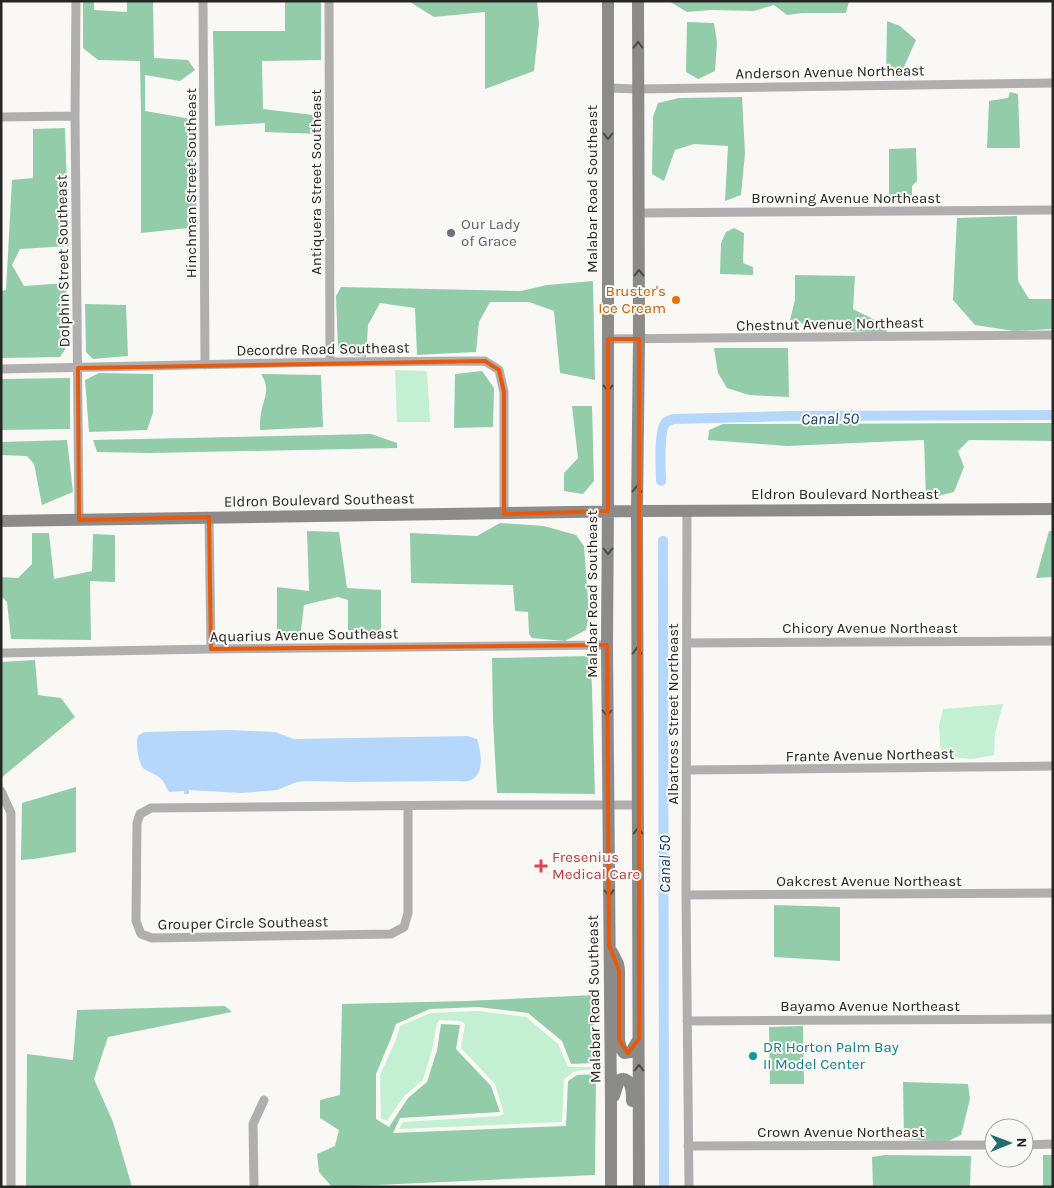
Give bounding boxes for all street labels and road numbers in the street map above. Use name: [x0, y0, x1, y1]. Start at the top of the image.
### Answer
street label: Anderson Avenue Northeast: [735, 61, 925, 83]
street label: Hinchman Street Southeast: [182, 87, 200, 278]
street label: Antiquera Street Southeast: [307, 89, 325, 275]
street label: Malabar Road Southeast: [583, 105, 601, 273]
street label: Dolphin Street Southeast: [52, 174, 74, 347]
street label: Browning Avenue Northeast: [751, 189, 941, 207]
street label: Chestnut Avenue Northeast: [736, 313, 924, 335]
street label: Decordre Road Southeast: [236, 338, 410, 360]
street label: Eldron Boulevard Northeast: [751, 485, 939, 503]
street label: Eldron Boulevard Southeast: [224, 489, 415, 511]
street label: Malabar Road Southeast: [583, 510, 601, 678]
street label: Chicory Avenue Northeast: [782, 619, 958, 637]
street label: Albatross Street Northeast: [664, 623, 682, 805]
street label: Aquarius Avenue Southeast: [210, 624, 399, 646]
street label: Frante Avenue Northeast: [786, 745, 955, 765]
street label: Oakcrest Avenue Northeast: [776, 872, 962, 890]
street label: Grouper Circle Southeast: [158, 913, 329, 933]
street label: Malabar Road Southeast: [584, 914, 604, 1083]
street label: Bayamo Avenue Northeast: [780, 997, 960, 1015]
street label: Crown Avenue Northeast: [757, 1123, 925, 1141]

